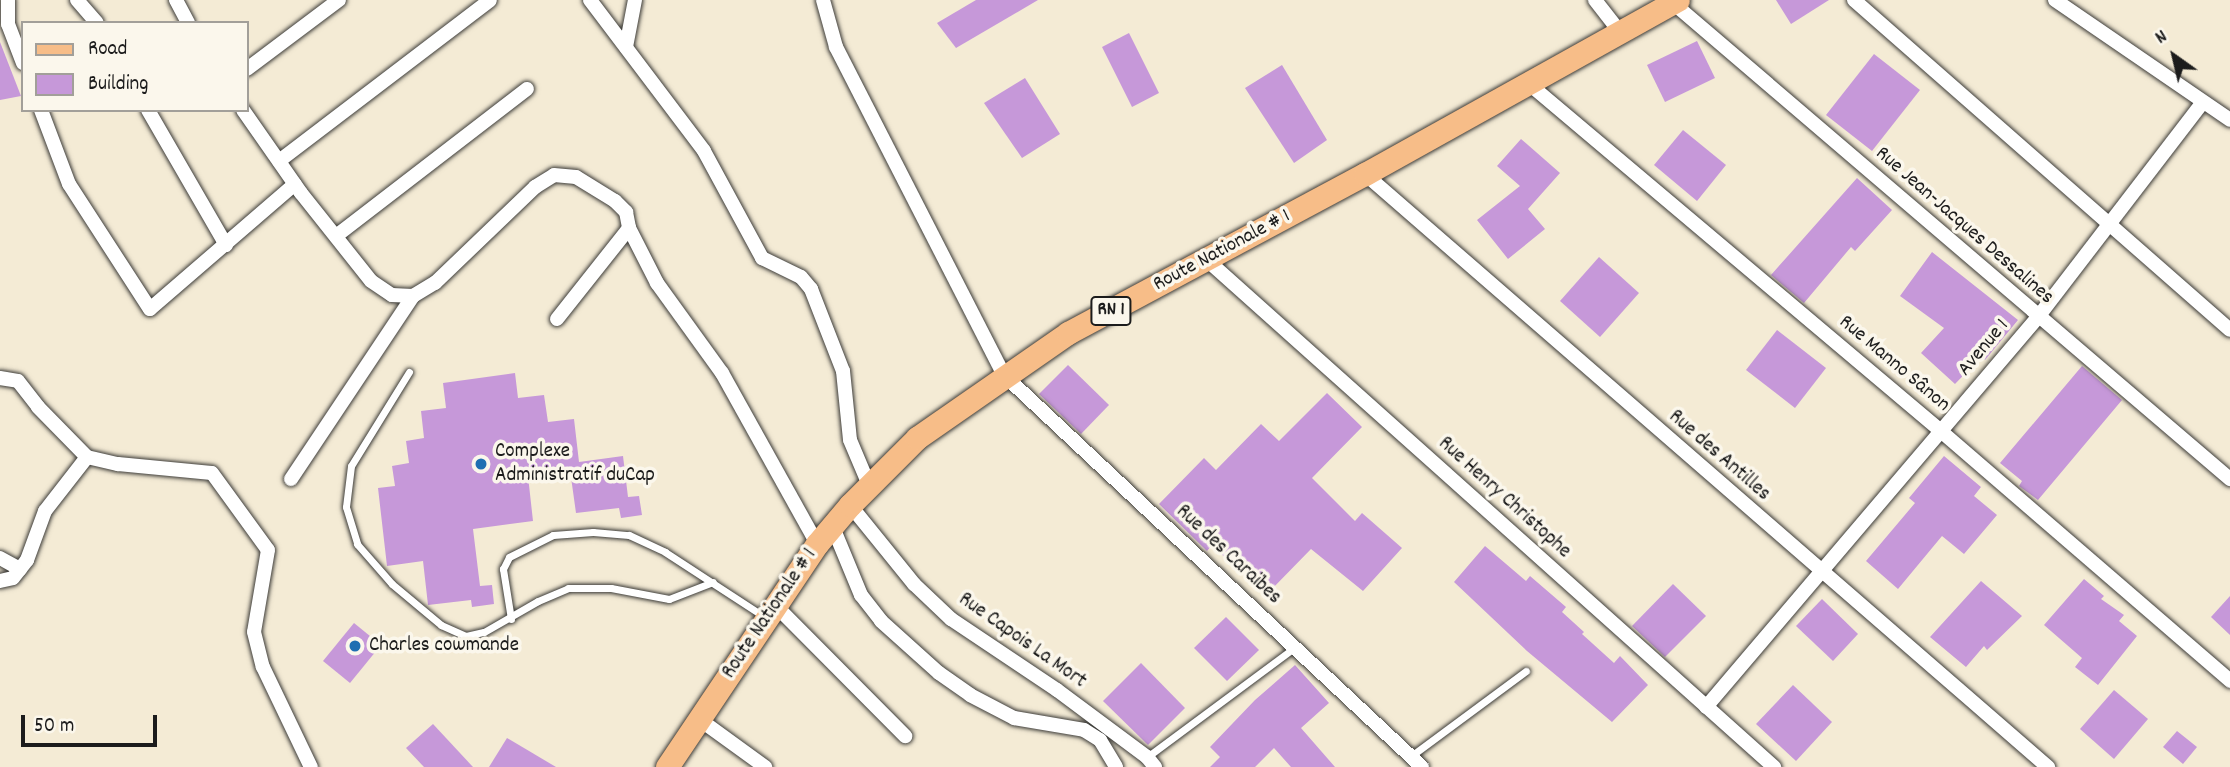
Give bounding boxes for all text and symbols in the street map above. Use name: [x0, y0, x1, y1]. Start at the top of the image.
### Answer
legend: [21, 21, 248, 112]
north arrow: [2139, 21, 2209, 91]
text: N: [2151, 24, 2173, 52]
text: Road: [88, 35, 127, 65]
text: Building: [88, 70, 148, 100]
street label: Rue Jean-Jacques Dessalines: [1870, 142, 2058, 310]
street label: Route Nationale # 1: [1149, 204, 1295, 298]
road number: RN 1: [1090, 296, 1132, 326]
street label: Rue Manno Sânon: [1833, 310, 1955, 418]
street label: Avenue 1: [1953, 314, 2015, 382]
street label: Rue des Antilles: [1663, 405, 1775, 507]
street label: Rue Henry Christophe: [1432, 432, 1576, 564]
place label: Complexe Administratif duCap: [495, 439, 655, 489]
marker: Complexe Administratif duCap: [473, 456, 489, 472]
street label: Rue des Caraïbes: [1170, 500, 1286, 610]
street label: Route Nationale # 1: [717, 544, 823, 684]
street label: Rue Capois La Mort: [953, 588, 1091, 694]
place label: Charles cowmande: [369, 633, 519, 659]
marker: Charles cowmande: [347, 638, 363, 654]
scale bar: [24, 700, 161, 744]
text: 50 m: [34, 712, 74, 742]

